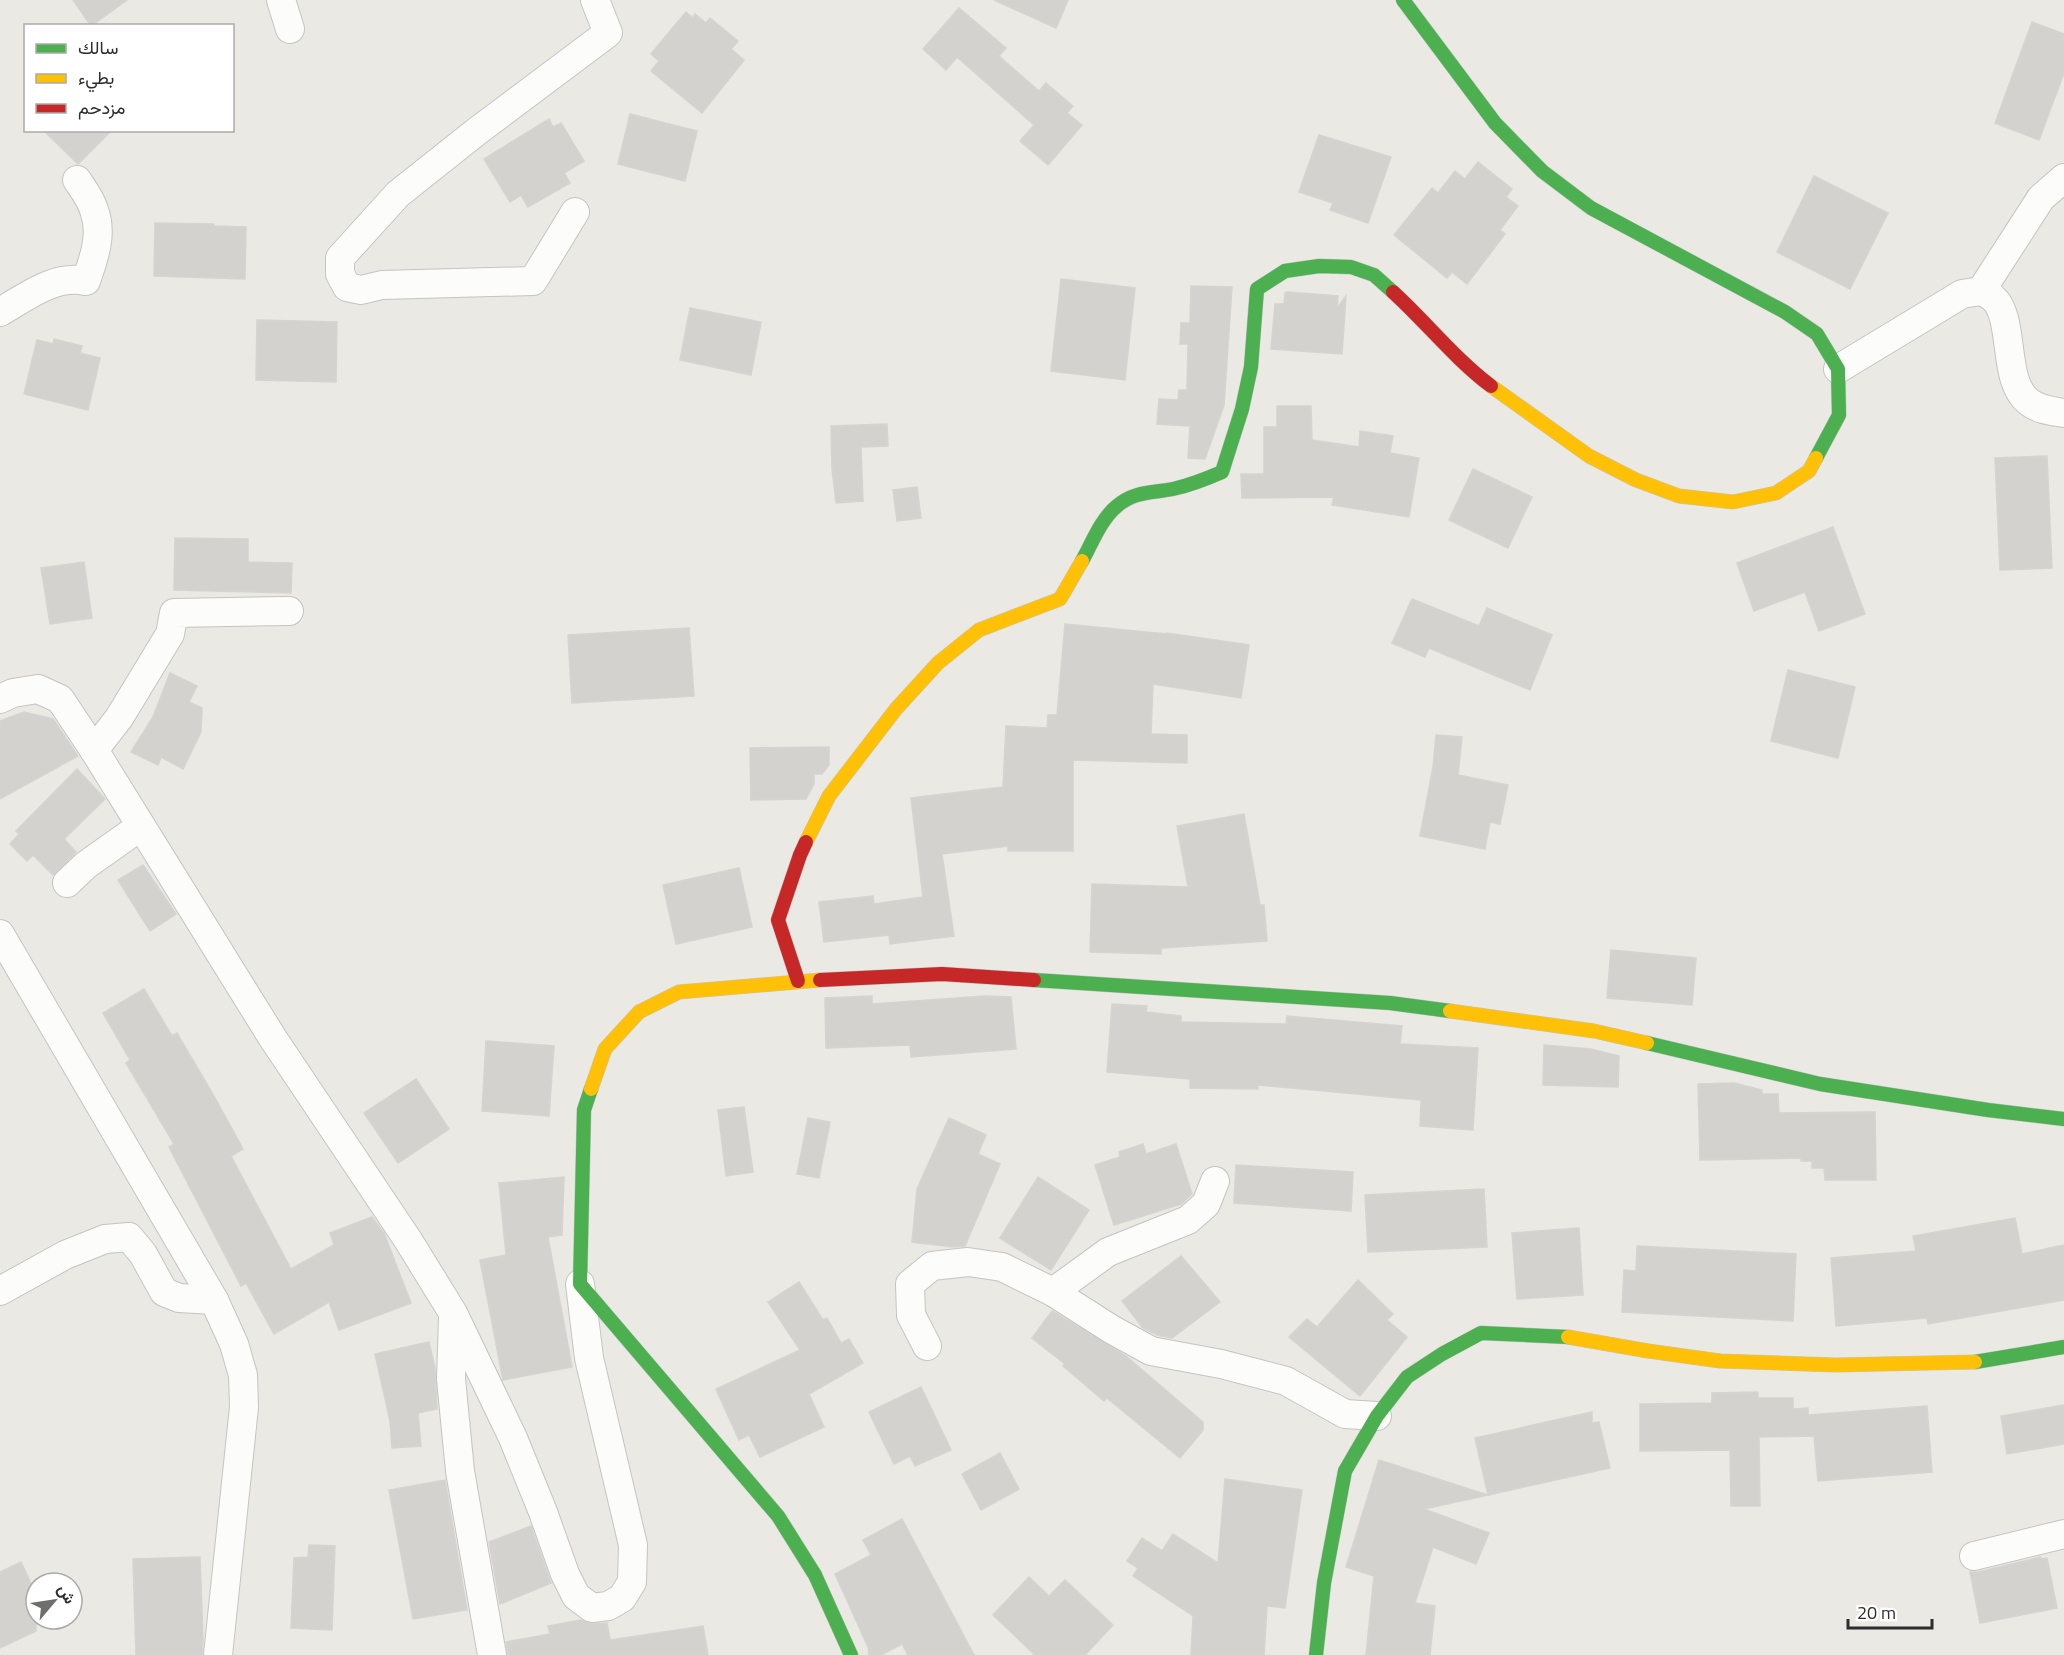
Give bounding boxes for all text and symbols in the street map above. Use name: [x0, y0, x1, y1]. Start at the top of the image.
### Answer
legend: [24, 24, 234, 132]
text: سالك: [78, 34, 118, 61]
text: بطيء: [78, 64, 114, 93]
text: مزدحم: [78, 94, 125, 121]
north arrow: [24, 1571, 84, 1631]
text: ش: [52, 1579, 82, 1608]
scale bar: [1848, 1592, 1932, 1630]
text: 20 m: [1857, 1599, 1896, 1626]

